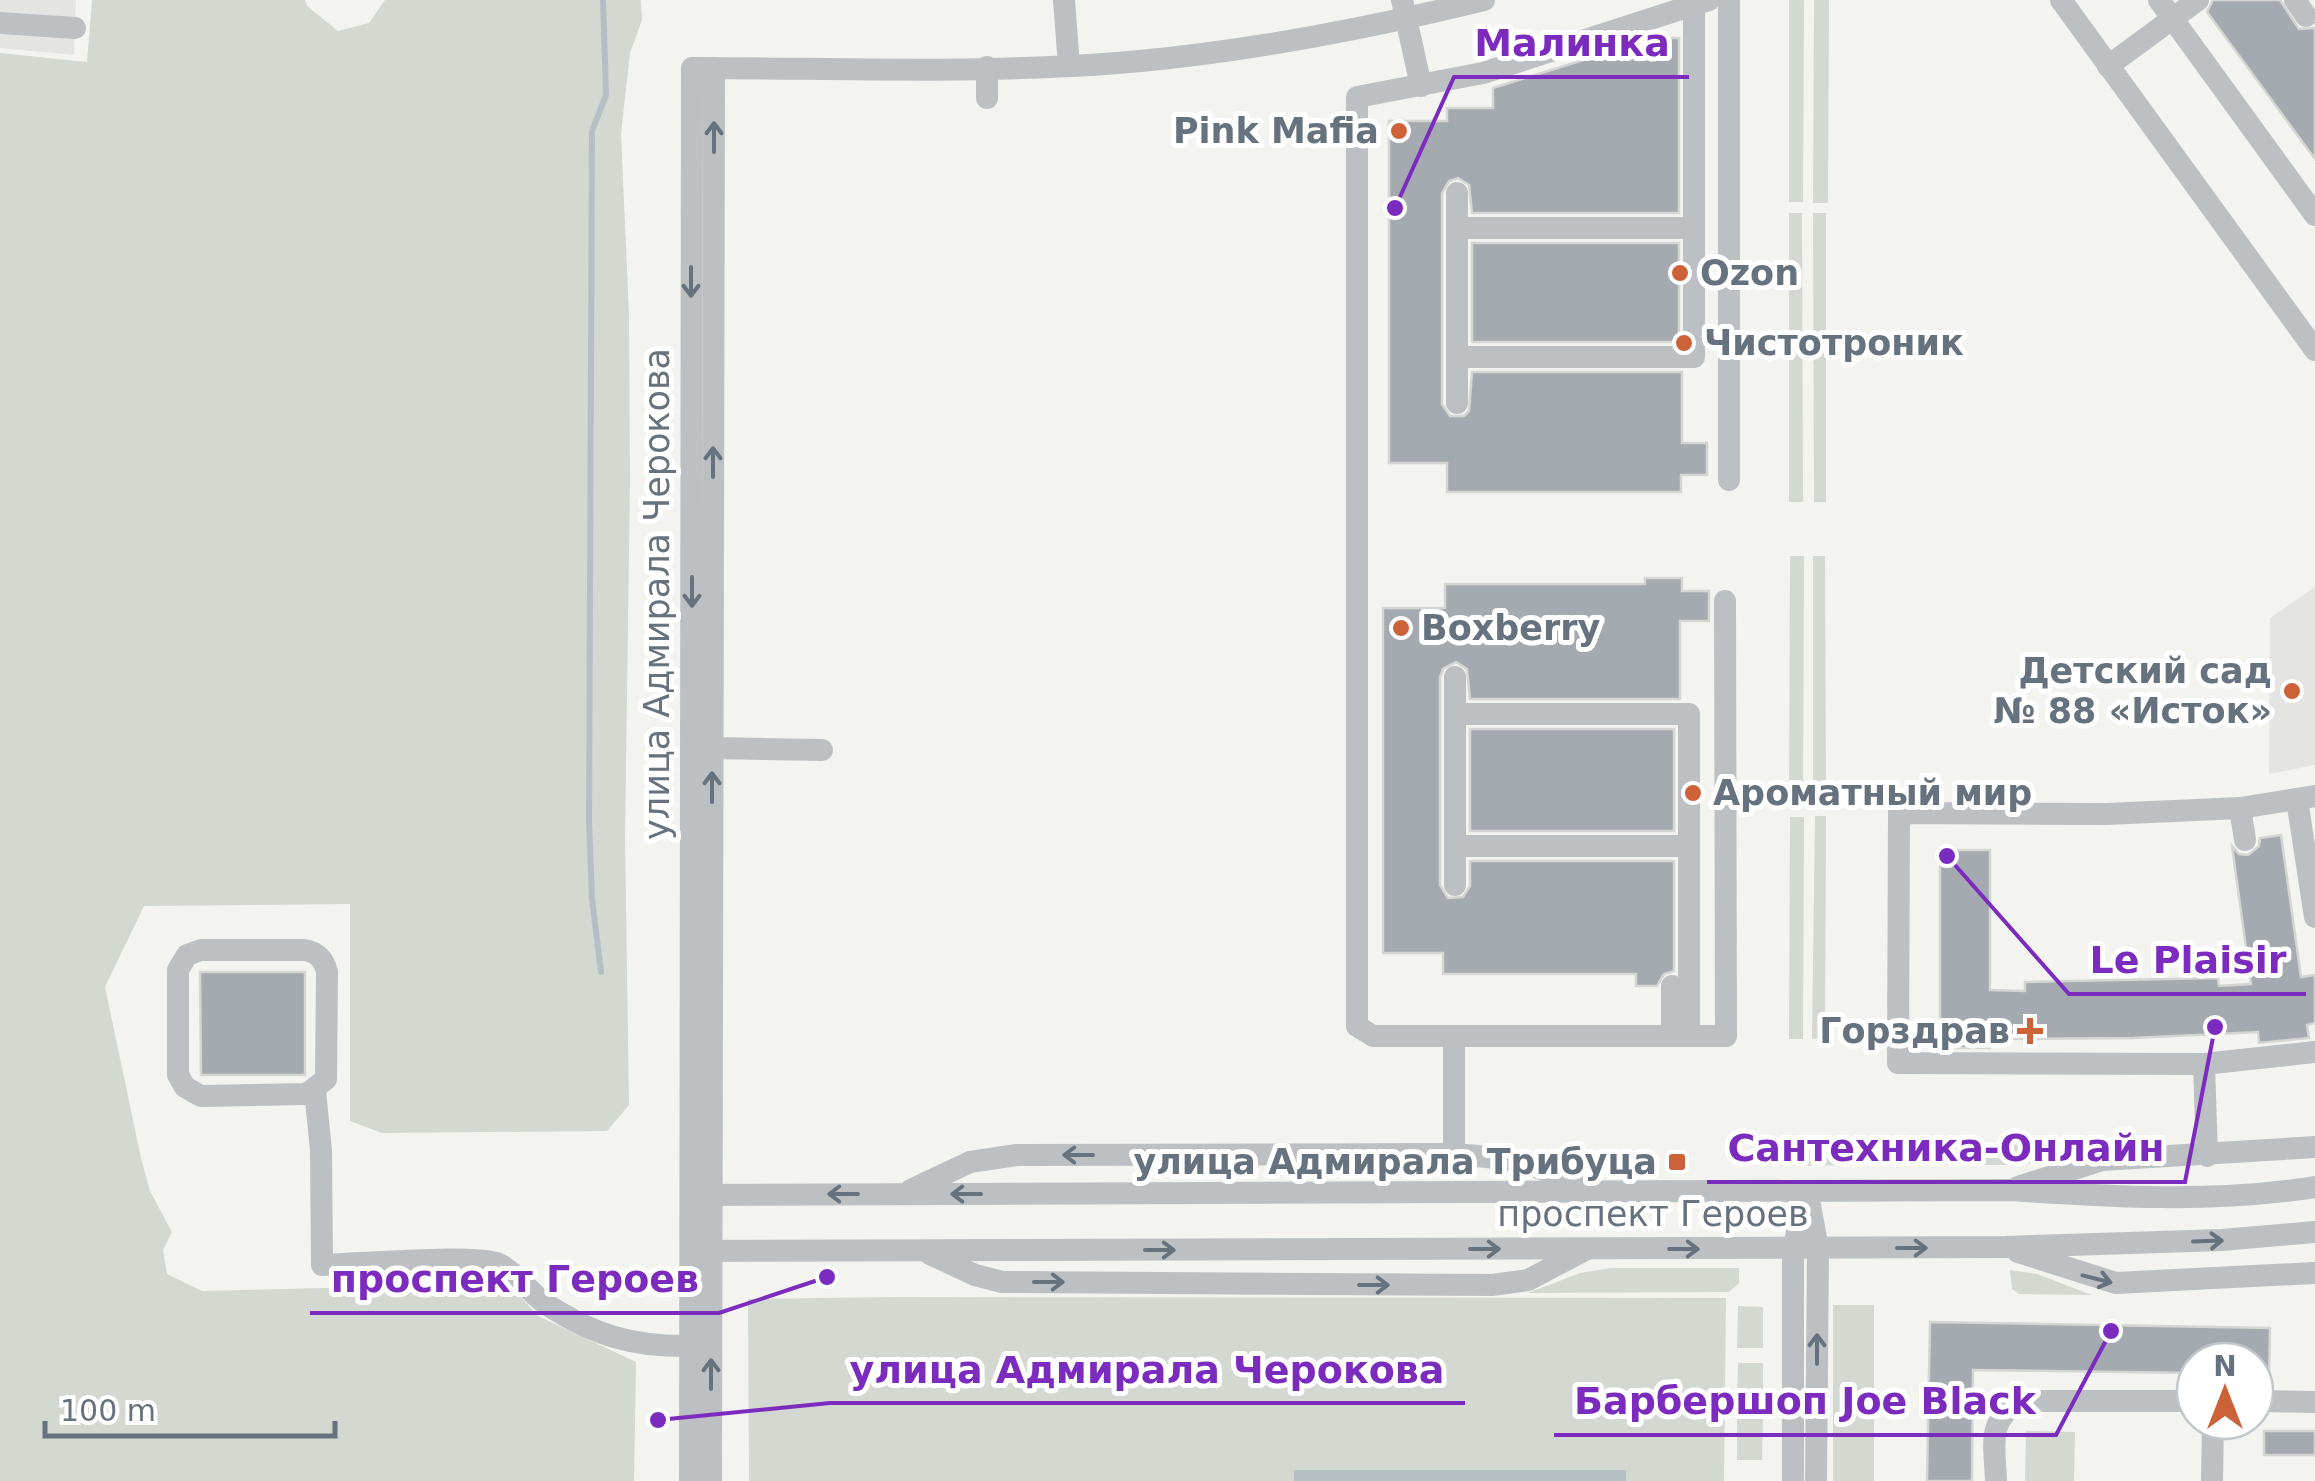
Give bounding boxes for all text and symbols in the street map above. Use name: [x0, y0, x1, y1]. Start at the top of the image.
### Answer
callout: Малинка: [1454, 9, 1689, 77]
text: Малинка: [1474, 21, 1670, 65]
place label: Pink Mafia: [1173, 111, 1379, 151]
marker: Pink Mafia: [1388, 120, 1410, 142]
one-way arrow: [704, 121, 724, 154]
place label: Ozon: [1700, 253, 1799, 293]
marker: Ozon: [1669, 262, 1691, 284]
one-way arrow: [682, 266, 700, 298]
place label: Чистотроник: [1704, 323, 1964, 363]
marker: Чистотроник: [1673, 332, 1695, 354]
street label: улица Адмирала Черокова: [637, 348, 677, 840]
one-way arrow: [704, 446, 722, 478]
one-way arrow: [682, 576, 702, 608]
place label: Boxberry: [1421, 608, 1601, 648]
marker: Boxberry: [1390, 617, 1412, 639]
place label: Детский сад № 88 «Исток»: [1993, 651, 2272, 731]
marker: Детский сад № 88 «Исток»: [2281, 680, 2303, 702]
one-way arrow: [702, 771, 722, 804]
place label: Ароматный мир: [1713, 773, 2032, 813]
marker: Ароматный мир: [1682, 782, 1704, 804]
callout: Le Plaisir: [2069, 926, 2306, 994]
text: Le Plaisir: [2089, 938, 2287, 982]
place label: Горздрав: [1819, 1011, 2010, 1051]
marker: Горздрав: [2019, 1020, 2041, 1042]
callout: Сантехника-Онлайн: [1707, 1114, 2185, 1182]
text: Сантехника-Онлайн: [1727, 1126, 2165, 1170]
place label: улица Адмирала Трибуца: [1133, 1142, 1657, 1182]
one-way arrow: [1063, 1146, 1096, 1164]
marker: улица Адмирала Трибуца: [1666, 1151, 1688, 1173]
one-way arrow: [828, 1184, 860, 1204]
one-way arrow: [950, 1184, 982, 1204]
street label: проспект Героев: [1497, 1194, 1809, 1234]
one-way arrow: [2191, 1231, 2223, 1250]
one-way arrow: [1894, 1238, 1927, 1258]
one-way arrow: [1144, 1240, 1176, 1260]
one-way arrow: [1468, 1240, 1501, 1258]
one-way arrow: [1668, 1240, 1700, 1258]
callout: проспект Героев: [310, 1245, 719, 1313]
text: проспект Героев: [331, 1257, 699, 1301]
one-way arrow: [2081, 1270, 2113, 1289]
one-way arrow: [1032, 1273, 1064, 1292]
one-way arrow: [1356, 1276, 1389, 1294]
one-way arrow: [1808, 1333, 1826, 1366]
callout: улица Адмирала Черокова: [830, 1335, 1465, 1403]
north arrow: [2175, 1341, 2275, 1441]
text: улица Адмирала Черокова: [850, 1348, 1444, 1392]
text: N: [2213, 1350, 2237, 1383]
one-way arrow: [702, 1358, 720, 1390]
callout: Барбершоп Joe Black: [1554, 1367, 2056, 1435]
scale bar: [45, 1376, 335, 1438]
text: Барбершоп Joe Black: [1574, 1379, 2037, 1423]
text: 100 m: [60, 1393, 156, 1428]

